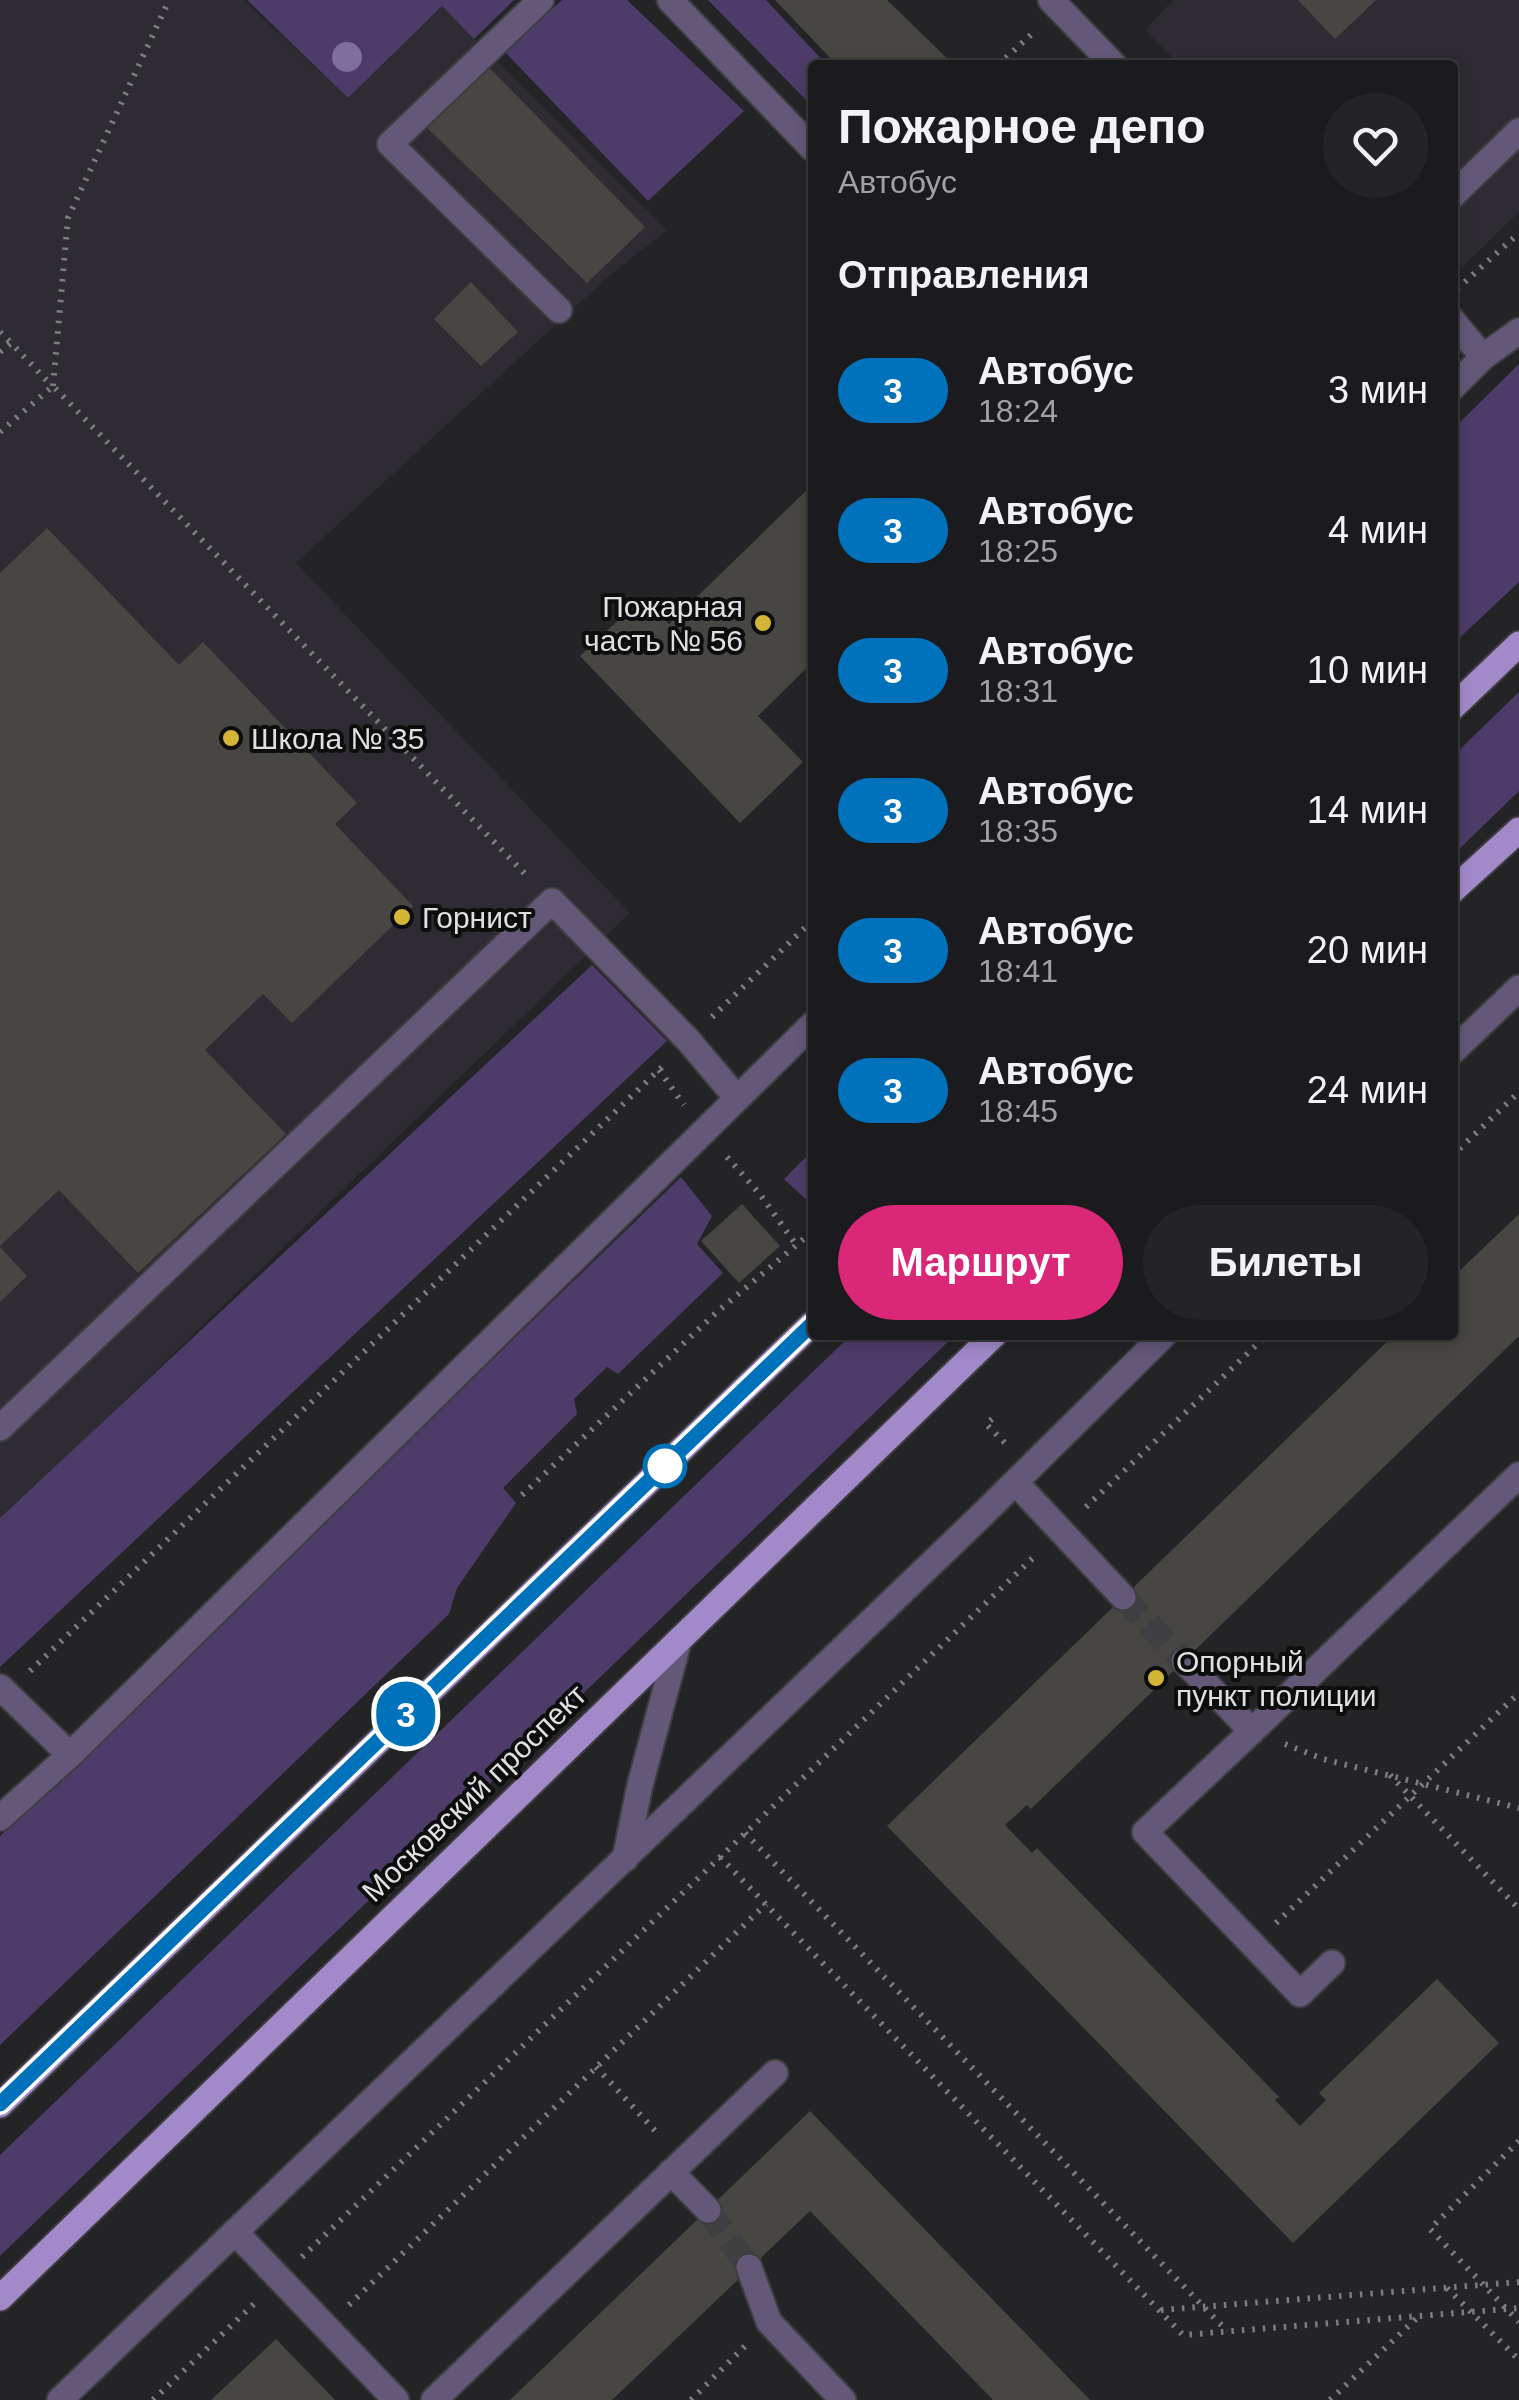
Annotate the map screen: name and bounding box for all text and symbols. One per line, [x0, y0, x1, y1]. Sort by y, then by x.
button: heart [1323, 93, 1428, 198]
text: Пожарное депо [838, 100, 1206, 153]
text: Автобус [838, 164, 957, 200]
text: Отправления [838, 254, 1090, 296]
text: Автобус [978, 350, 1134, 392]
text: 3 мин [1328, 369, 1428, 411]
text: 3 [883, 371, 903, 410]
text: 18:24 [978, 393, 1058, 429]
text: Автобус [978, 490, 1134, 532]
text: 4 мин [1328, 509, 1428, 551]
text: 3 [883, 511, 903, 550]
text: 18:25 [978, 533, 1058, 569]
place label: Пожарная часть № 56 [584, 590, 743, 657]
marker: Пожарная часть № 56 [752, 612, 774, 634]
text: Автобус [978, 630, 1134, 672]
text: 10 мин [1307, 649, 1428, 691]
text: 3 [883, 651, 903, 690]
text: 18:31 [978, 673, 1058, 709]
place label: Школа № 35 [251, 722, 424, 755]
marker: Школа № 35 [220, 727, 242, 749]
text: Автобус [978, 770, 1134, 812]
text: 14 мин [1307, 789, 1428, 831]
text: 3 [883, 791, 903, 830]
text: 18:35 [978, 813, 1058, 849]
place label: Горнист [422, 901, 532, 934]
marker: Горнист [391, 906, 413, 928]
text: Автобус [978, 910, 1134, 952]
text: 20 мин [1307, 929, 1428, 971]
text: 3 [883, 931, 903, 970]
text: 18:41 [978, 953, 1058, 989]
text: Автобус [978, 1050, 1134, 1092]
text: 24 мин [1307, 1069, 1428, 1111]
text: 3 [883, 1071, 903, 1110]
text: 18:45 [978, 1093, 1058, 1129]
button: Маршрут [838, 1205, 1123, 1320]
button: Билеты [1143, 1205, 1428, 1320]
unlabelled marker [644, 1445, 686, 1487]
place label: Опорный пункт полиции [1176, 1645, 1377, 1712]
marker: Опорный пункт полиции [1145, 1667, 1167, 1689]
street label: Московский проспект [356, 1678, 593, 1908]
line badge: 3 [374, 1682, 438, 1746]
text: 3 [396, 1695, 416, 1734]

